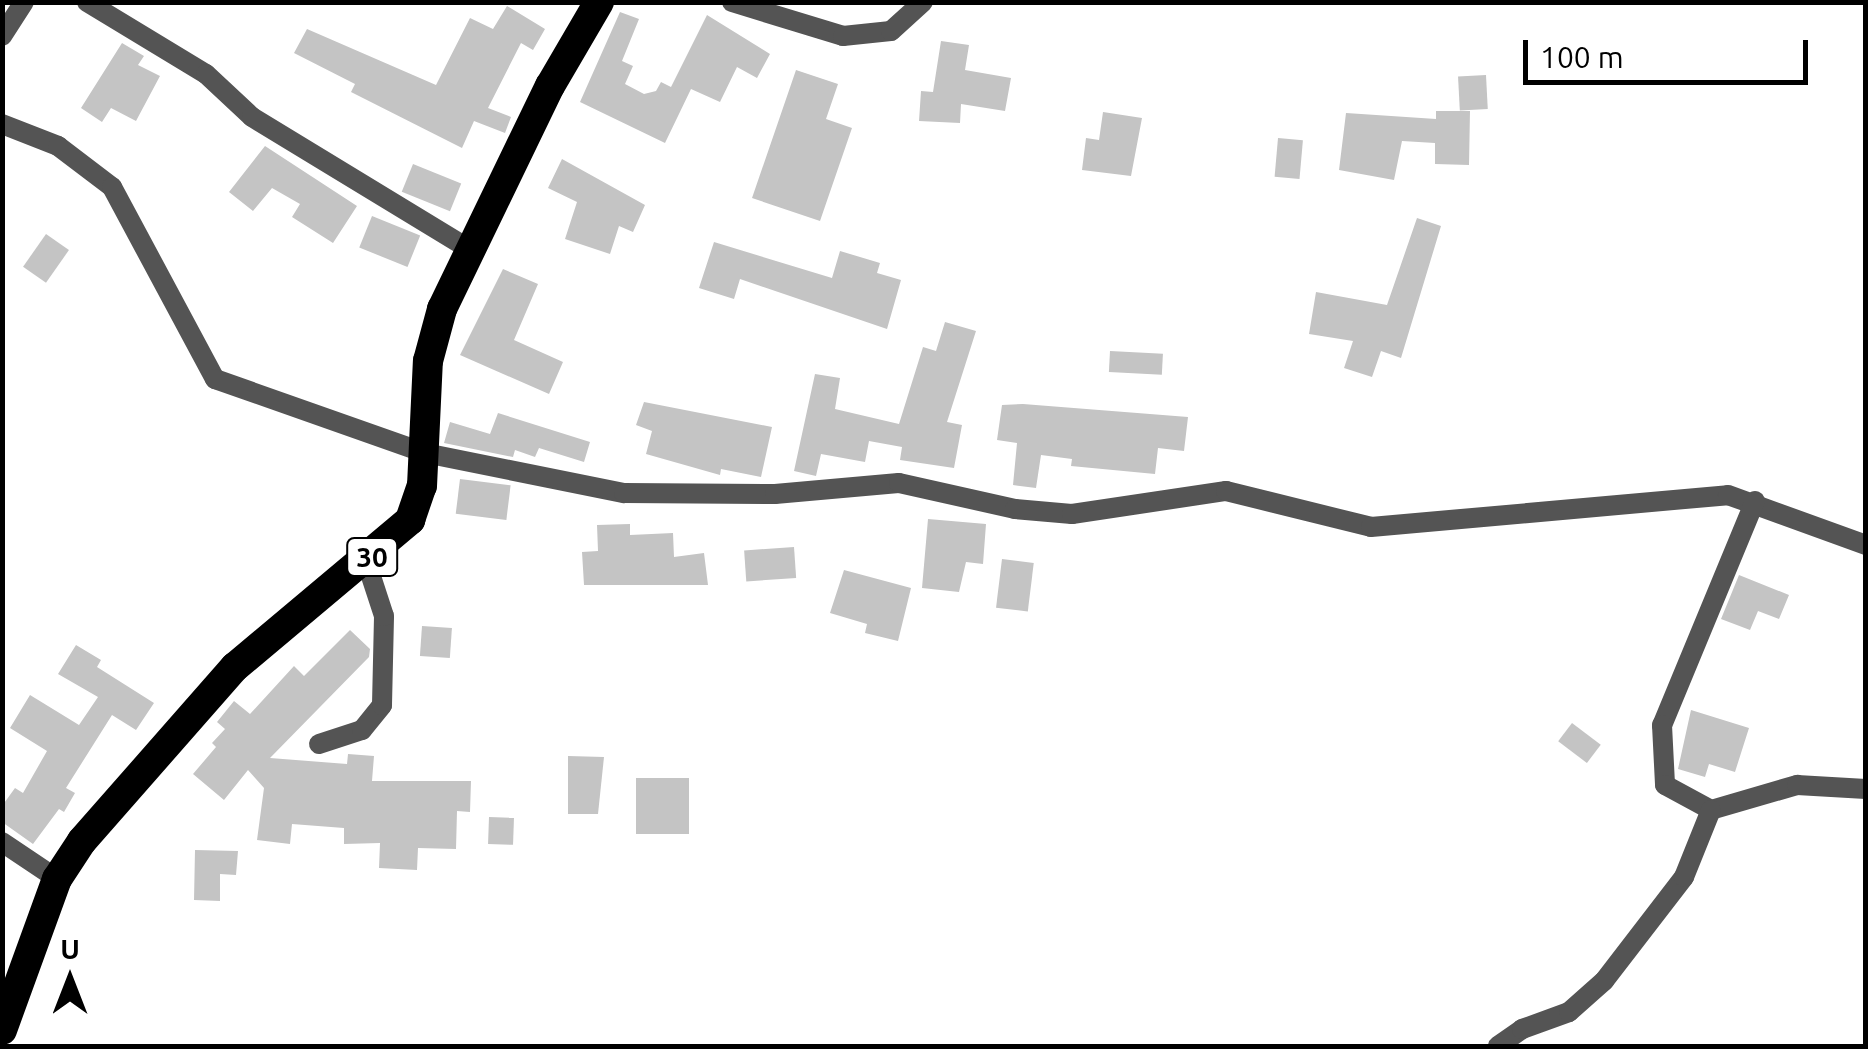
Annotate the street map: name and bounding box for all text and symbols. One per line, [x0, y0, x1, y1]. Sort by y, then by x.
scale bar [1528, 20, 1813, 82]
text: 100 m [1540, 40, 1624, 74]
road number: 30 [344, 534, 400, 580]
north arrow [20, 929, 120, 1029]
text: U [60, 933, 80, 964]

